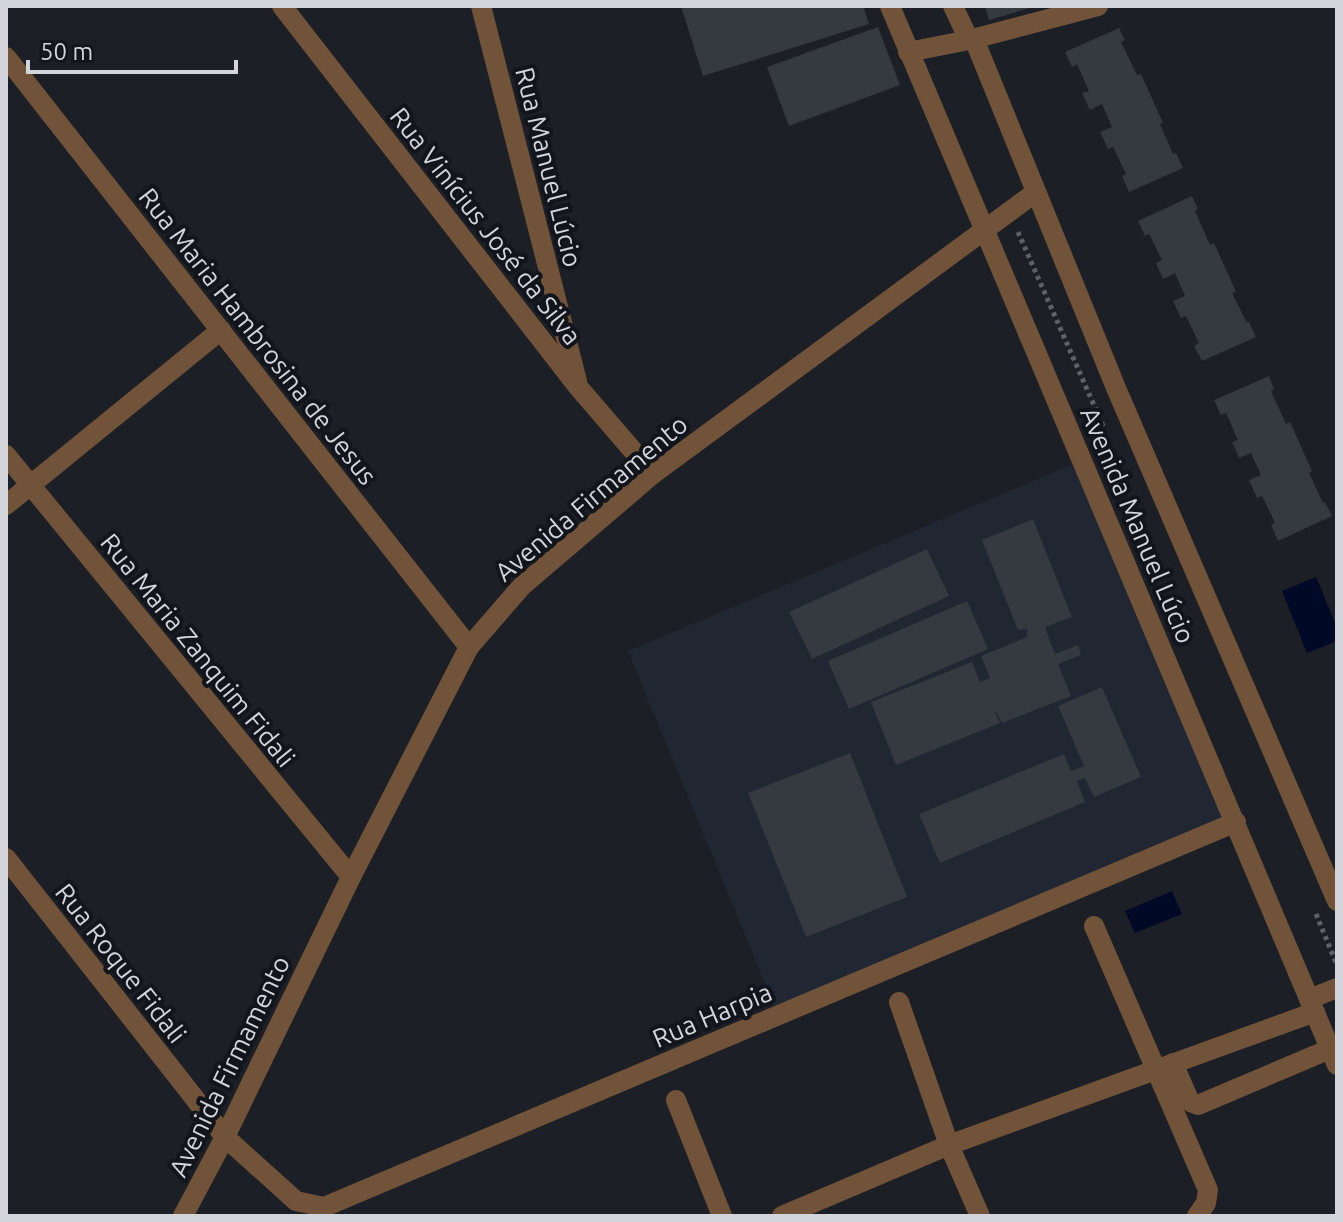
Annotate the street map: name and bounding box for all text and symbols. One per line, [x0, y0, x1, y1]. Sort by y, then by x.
scale bar [28, 24, 236, 74]
text: 50 m [40, 38, 93, 65]
street label: Rua Manuel Lúcio [510, 64, 588, 270]
street label: Rua Vinícius José da Silva [385, 102, 587, 350]
street label: Rua Maria Hambrosina de Jesus [133, 182, 383, 490]
street label: Avenida Manuel Lúcio [1075, 403, 1201, 647]
street label: Avenida Firmamento [489, 409, 693, 587]
street label: Rua Maria Zanquim Fidali [95, 528, 301, 772]
street label: Rua Roque Fidali [50, 878, 192, 1048]
street label: Avenida Firmamento [163, 951, 295, 1181]
street label: Rua Harpia [648, 977, 776, 1053]

